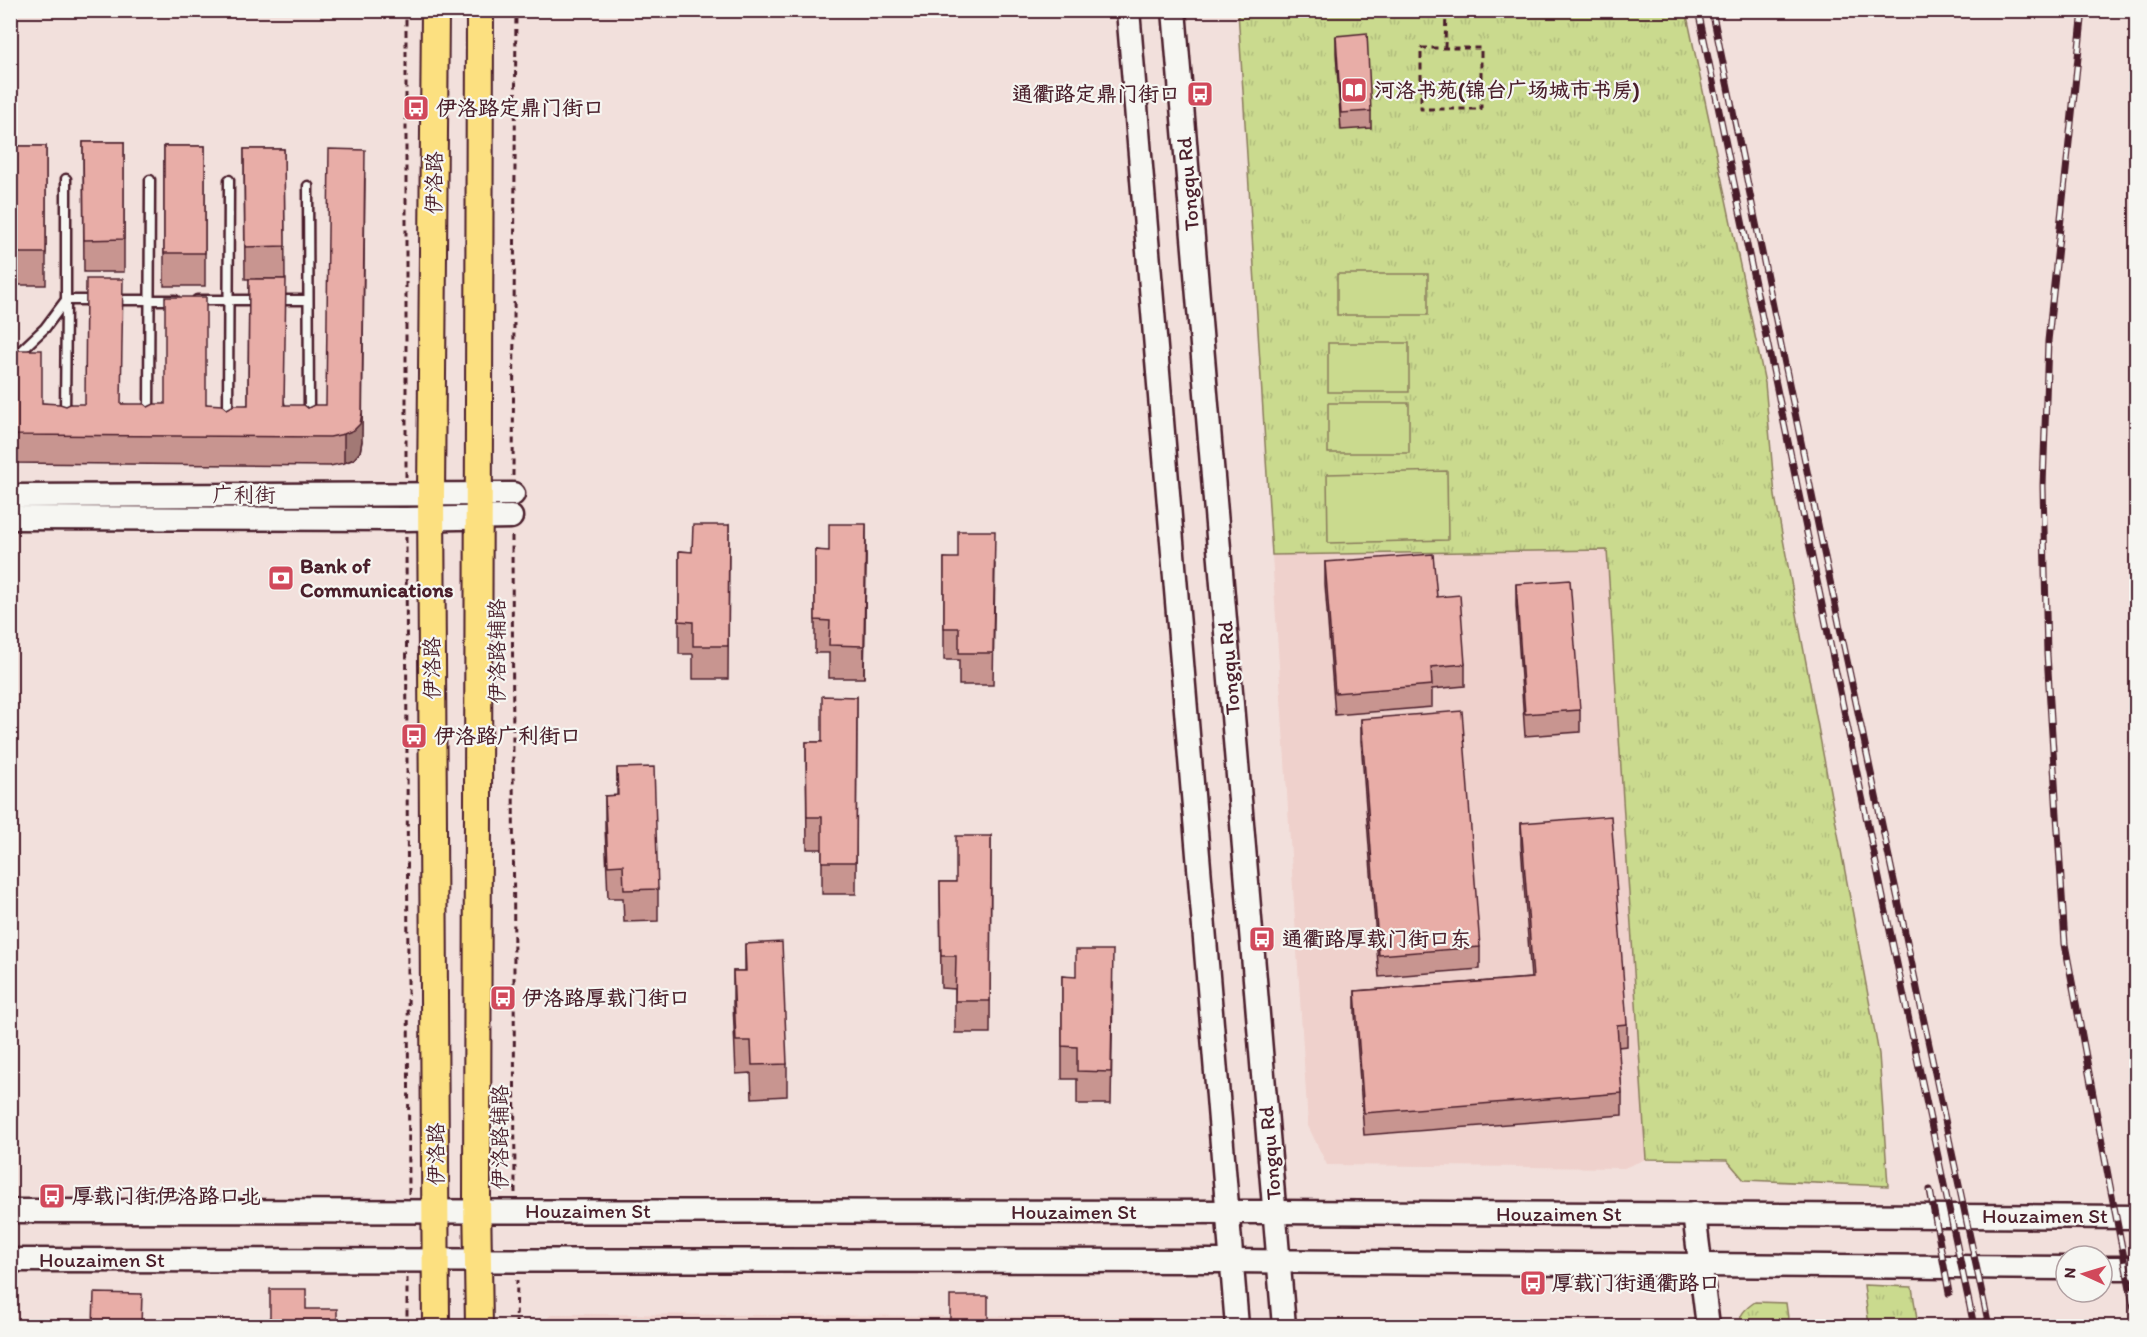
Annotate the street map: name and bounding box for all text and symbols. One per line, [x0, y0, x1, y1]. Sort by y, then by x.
library icon: 河洛书苑(锦台广场城市书房) [1339, 75, 1369, 105]
place label: 河洛书苑(锦台广场城市书房) [1374, 77, 1640, 103]
bus stop icon: 通衢路定鼎门街口 [1185, 79, 1215, 109]
place label: 通衢路定鼎门街口 [1012, 81, 1180, 106]
bus stop icon: 伊洛路定鼎门街口 [401, 93, 431, 123]
place label: 伊洛路定鼎门街口 [436, 95, 604, 120]
street label: Tongqu Rd [1171, 136, 1204, 232]
street label: 伊洛路 [420, 151, 447, 215]
street label: 广利街 [213, 482, 276, 507]
place label: Bank of Communications [300, 553, 453, 602]
bank icon: Bank of Communications [266, 563, 296, 593]
street label: 伊洛路辅路 [484, 599, 509, 704]
street label: Tongqu Rd [1212, 620, 1245, 716]
street label: 伊洛路 [419, 637, 444, 700]
bus stop icon: 伊洛路广利街口 [399, 721, 429, 751]
place label: 伊洛路广利街口 [434, 723, 581, 748]
bus stop icon: 通衢路厚载门街口东 [1247, 924, 1277, 954]
place label: 通衢路厚载门街口东 [1282, 926, 1471, 951]
bus stop icon: 伊洛路厚载门街口 [488, 983, 518, 1013]
place label: 伊洛路厚载门街口 [522, 985, 690, 1010]
street label: 伊洛路辅路 [487, 1085, 512, 1190]
street label: Tongqu Rd [1253, 1105, 1286, 1201]
street label: 伊洛路 [423, 1123, 448, 1186]
bus stop icon: 厚载门街伊洛路口北 [37, 1181, 67, 1211]
place label: 厚载门街伊洛路口北 [72, 1183, 261, 1208]
street label: Houzaimen St [525, 1198, 651, 1223]
street label: Houzaimen St [1011, 1199, 1137, 1224]
street label: Houzaimen St [1496, 1201, 1622, 1226]
street label: Houzaimen St [1982, 1203, 2108, 1228]
north arrow [2054, 1244, 2114, 1304]
street label: Houzaimen St [39, 1247, 165, 1272]
text: N [2060, 1267, 2079, 1279]
bus stop icon: 厚载门街通衢路口 [1518, 1268, 1548, 1298]
place label: 厚载门街通衢路口 [1552, 1270, 1720, 1295]

